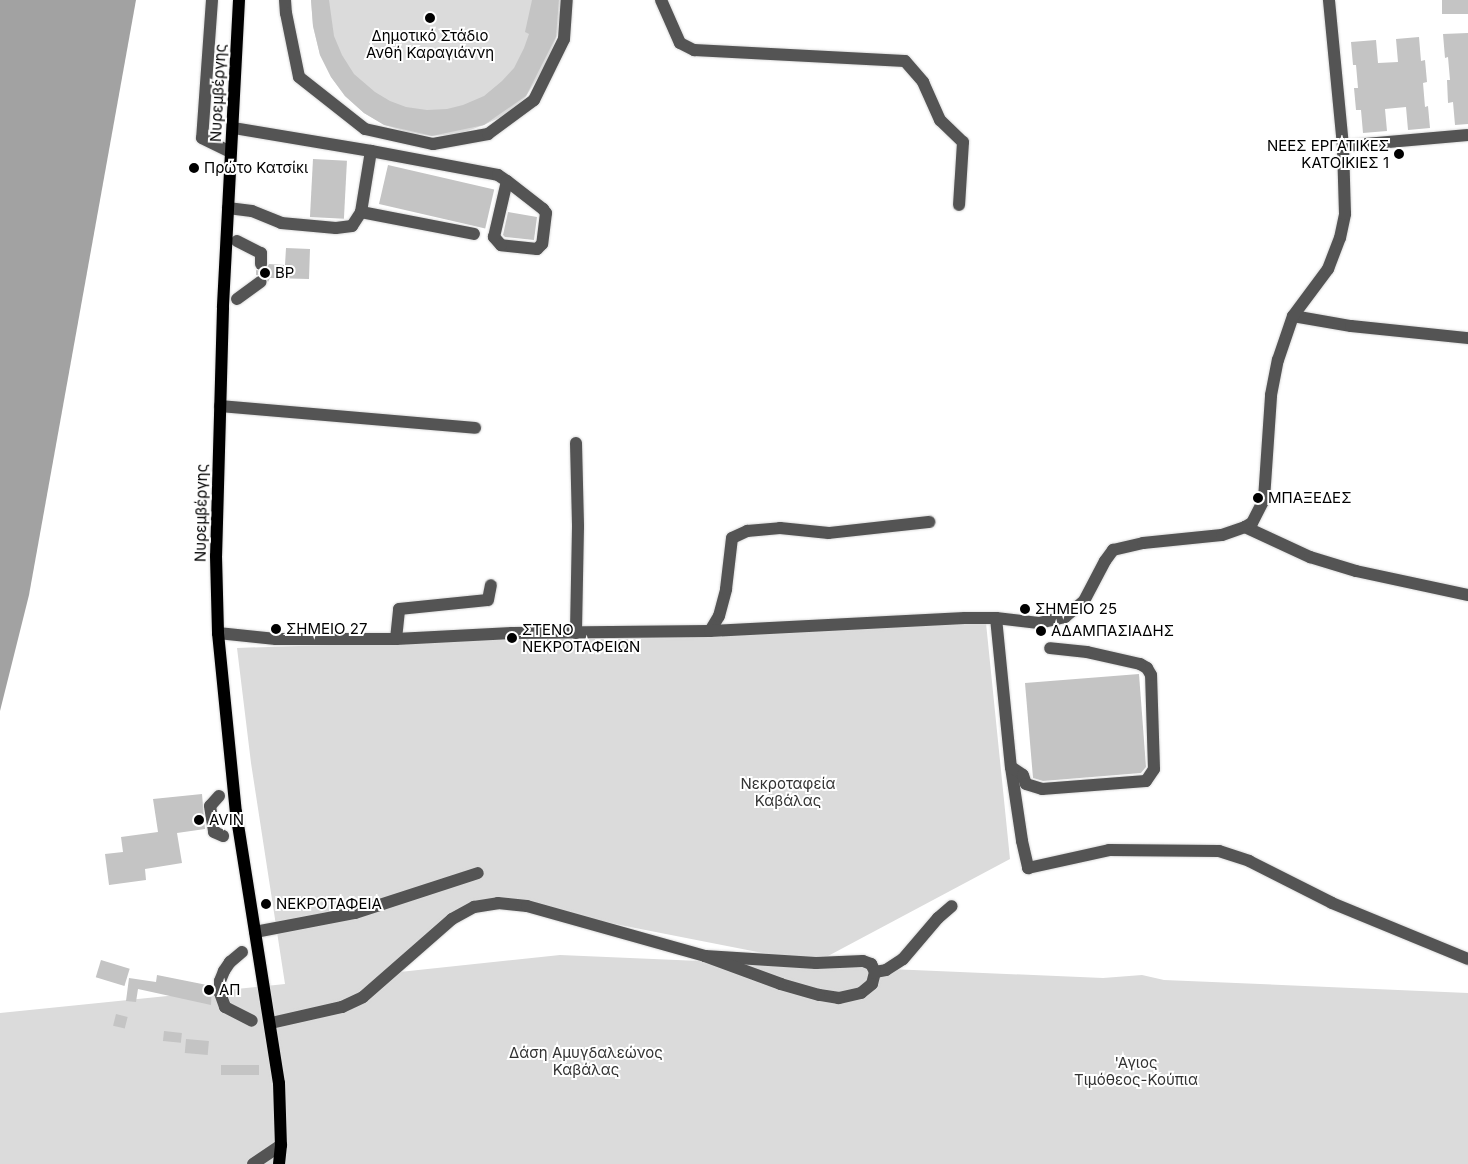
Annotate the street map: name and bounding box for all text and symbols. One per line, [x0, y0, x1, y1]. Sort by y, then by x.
marker: Δημοτικό Στάδιο Ανθή Καραγιάννη [424, 12, 436, 24]
place label: Δημοτικό Στάδιο Ανθή Καραγιάννη [366, 26, 494, 61]
street label: Νυρεμβέργης [206, 43, 230, 143]
place label: ΝΕΕΣ ΕΡΓΑΤΙΚΕΣ ΚΑΤΟΙΚΙΕΣ 1 [1267, 136, 1389, 171]
marker: ΝΕΕΣ ΕΡΓΑΤΙΚΕΣ ΚΑΤΟΙΚΙΕΣ 1 [1393, 148, 1405, 160]
place label: Πρώτο Κατσίκι [204, 159, 308, 177]
marker: Πρώτο Κατσίκι [188, 162, 200, 174]
place label: BP [275, 264, 294, 282]
marker: BP [259, 267, 271, 279]
street label: Νυρεμβέργης [191, 464, 211, 562]
place label: ΜΠΑΞΕΔΕΣ [1268, 489, 1351, 507]
marker: ΜΠΑΞΕΔΕΣ [1252, 492, 1264, 504]
place label: ΣΗΜΕΙΟ 25 [1035, 600, 1117, 618]
marker: ΣΗΜΕΙΟ 25 [1019, 603, 1031, 615]
place label: ΣΗΜΕΙΟ 27 [286, 620, 367, 638]
place label: ΣΤΕΝΟ ΝΕΚΡΟΤΑΦΕΙΩΝ [522, 620, 640, 655]
place label: ΑΔΑΜΠΑΣΙΑΔΗΣ [1051, 622, 1174, 640]
marker: ΣΗΜΕΙΟ 27 [270, 623, 282, 635]
marker: ΑΔΑΜΠΑΣΙΑΔΗΣ [1035, 625, 1047, 637]
marker: ΣΤΕΝΟ ΝΕΚΡΟΤΑΦΕΙΩΝ [506, 632, 518, 644]
park label: Νεκροταφεία Καβάλας [740, 774, 836, 809]
place label: AVIN [209, 811, 244, 829]
marker: AVIN [193, 814, 205, 826]
place label: ΝΕΚΡΟΤΑΦΕΙΑ [276, 895, 382, 913]
marker: ΝΕΚΡΟΤΑΦΕΙΑ [260, 898, 272, 910]
place label: ΑΠ [219, 981, 240, 999]
marker: ΑΠ [203, 984, 215, 996]
park label: Δάση Αμυγδαλεώνος Καβάλας [509, 1043, 663, 1078]
park label: 'Αγιος Τιμόθεος-Κούπια [1074, 1053, 1198, 1088]

